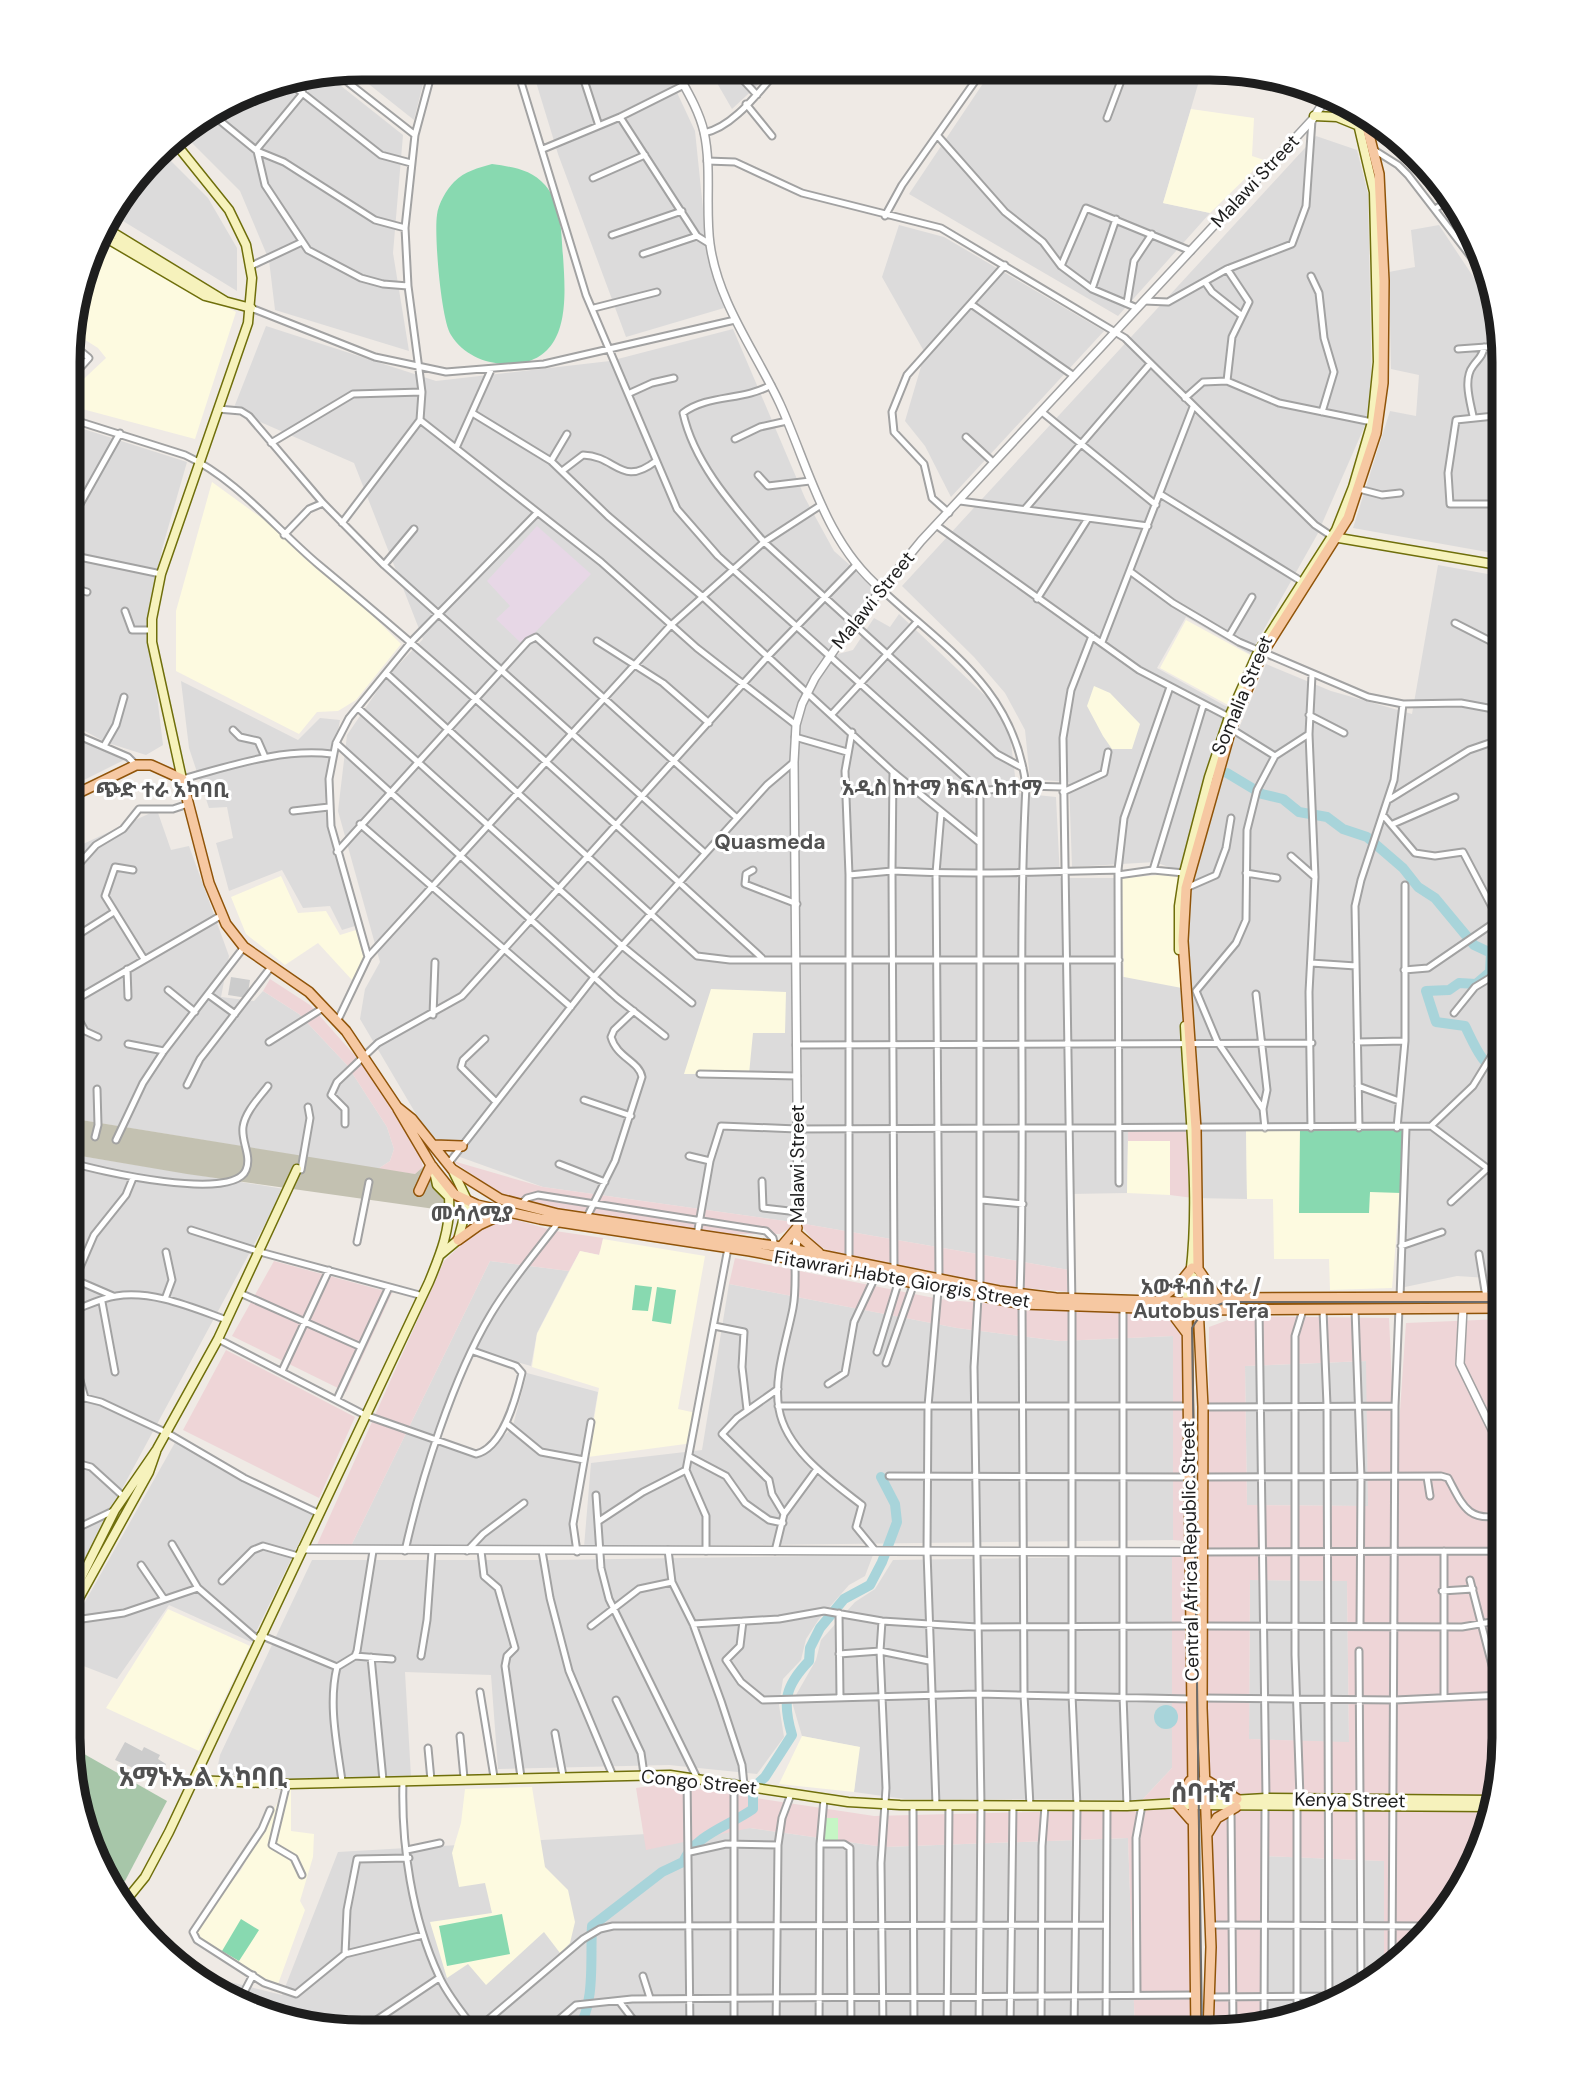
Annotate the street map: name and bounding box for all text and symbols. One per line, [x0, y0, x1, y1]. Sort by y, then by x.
street label: Malawi Street [1205, 129, 1305, 233]
street label: Malawi Street [826, 546, 920, 654]
street label: Somalia Street [1206, 631, 1278, 759]
district label: አዲስ ከተማ ክፍለ ከተማ [842, 774, 1042, 802]
district label: ጭድ ተራ አካባቢ [95, 776, 229, 804]
district label: Quasmeda [714, 828, 826, 856]
street label: Malawi Street [785, 1105, 810, 1223]
district label: መሳለሚያ [431, 1200, 513, 1228]
street label: Fitawrari Habte Giorgis Street [772, 1244, 1032, 1314]
district label: አውቶብስ ተራ / Autobus Tera [1133, 1273, 1269, 1325]
street label: Central Africa Republic Street [1175, 1420, 1205, 1682]
district label: አማኑኤል አካባቢ [119, 1760, 288, 1794]
street label: Congo Street [640, 1763, 758, 1801]
district label: ሰባተኛ [1171, 1776, 1235, 1810]
street label: Kenya Street [1294, 1787, 1406, 1813]

